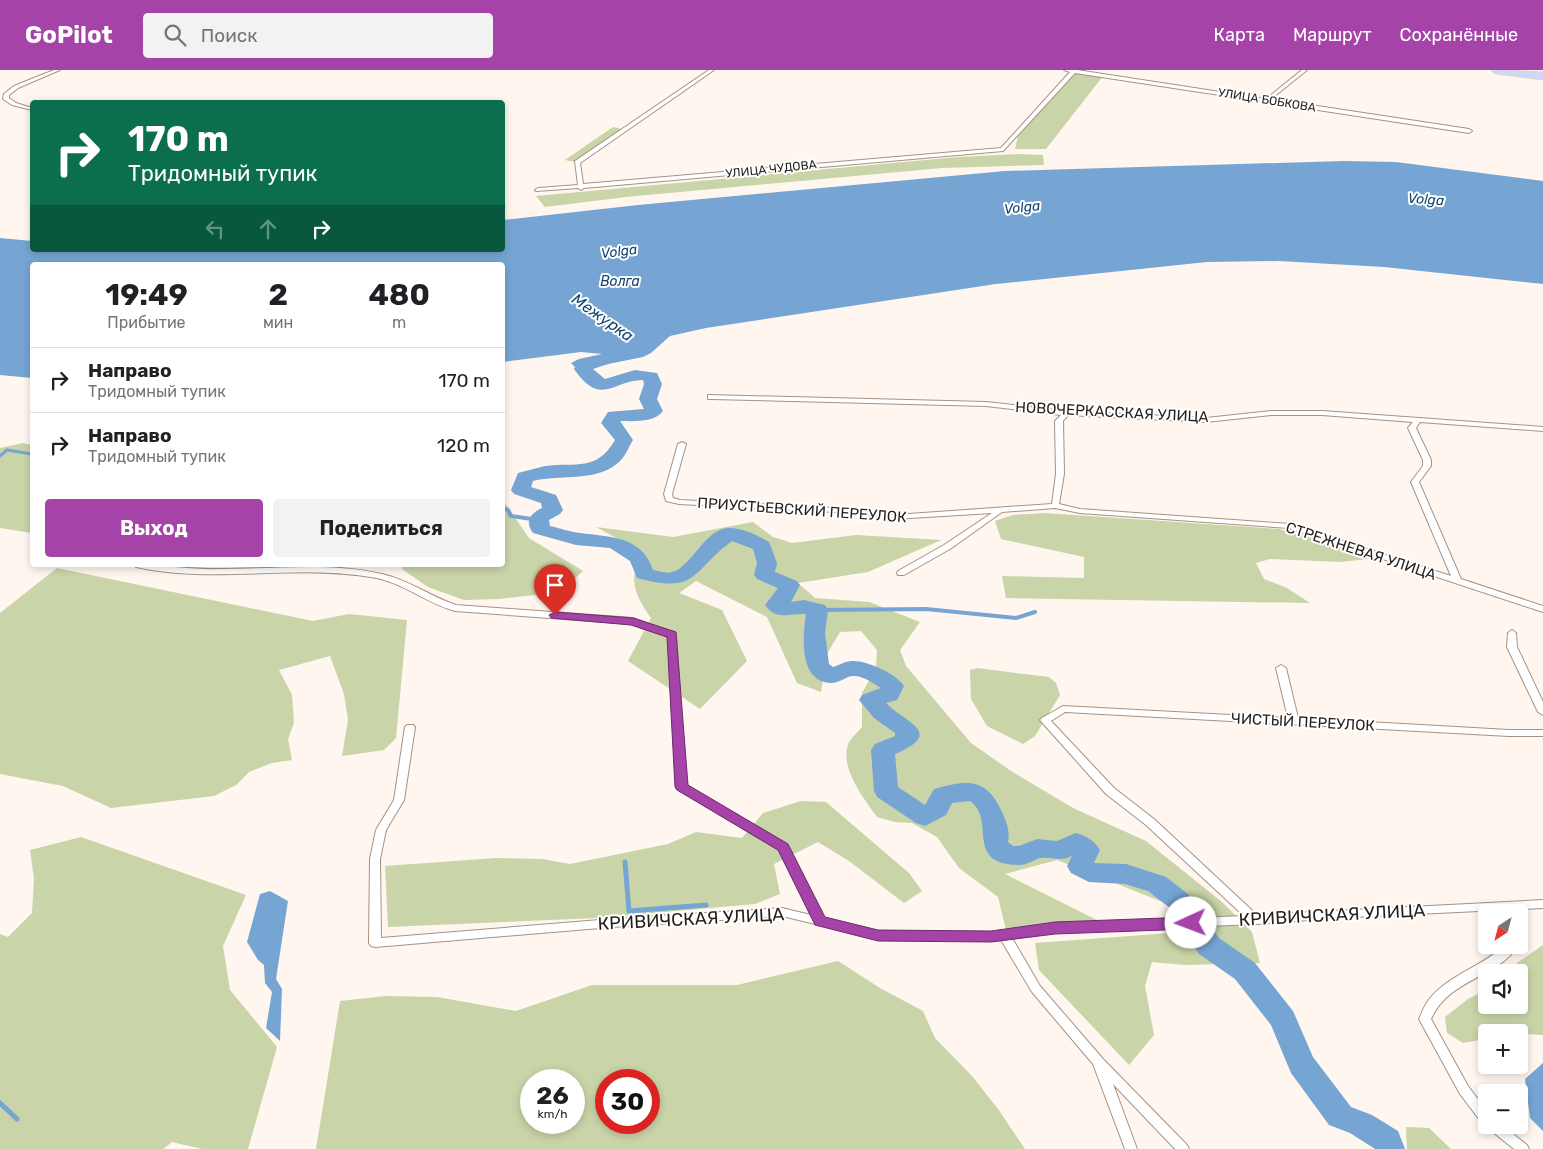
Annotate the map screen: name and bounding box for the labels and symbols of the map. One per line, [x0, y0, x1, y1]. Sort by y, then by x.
street label: УЛИЦА БОБКОВА [1217, 85, 1317, 115]
street label: УЛИЦА ЧУДОВА [725, 157, 817, 181]
water label: Volga [1407, 190, 1445, 209]
water label: Volga [1003, 197, 1041, 218]
water label: Volga [600, 241, 638, 262]
water label: Волга [600, 273, 640, 290]
water label: Межурка [568, 289, 637, 345]
street label: НОВОЧЕРКАССКАЯ УЛИЦА [1015, 398, 1209, 426]
street label: ПРИУСТЬЕВСКИЙ ПЕРЕУЛОК [697, 494, 908, 526]
street label: СТРЕЖНЕВАЯ УЛИЦА [1284, 518, 1438, 584]
pin [534, 564, 576, 615]
street label: ЧИСТЫЙ ПЕРЕУЛОК [1231, 709, 1376, 735]
position arrow [1164, 896, 1216, 948]
street label: КРИВИЧСКАЯ УЛИЦА [1238, 899, 1426, 931]
street label: КРИВИЧСКАЯ УЛИЦА [597, 903, 785, 935]
north arrow [1478, 904, 1528, 954]
speed limit sign: 30 [595, 1069, 660, 1134]

